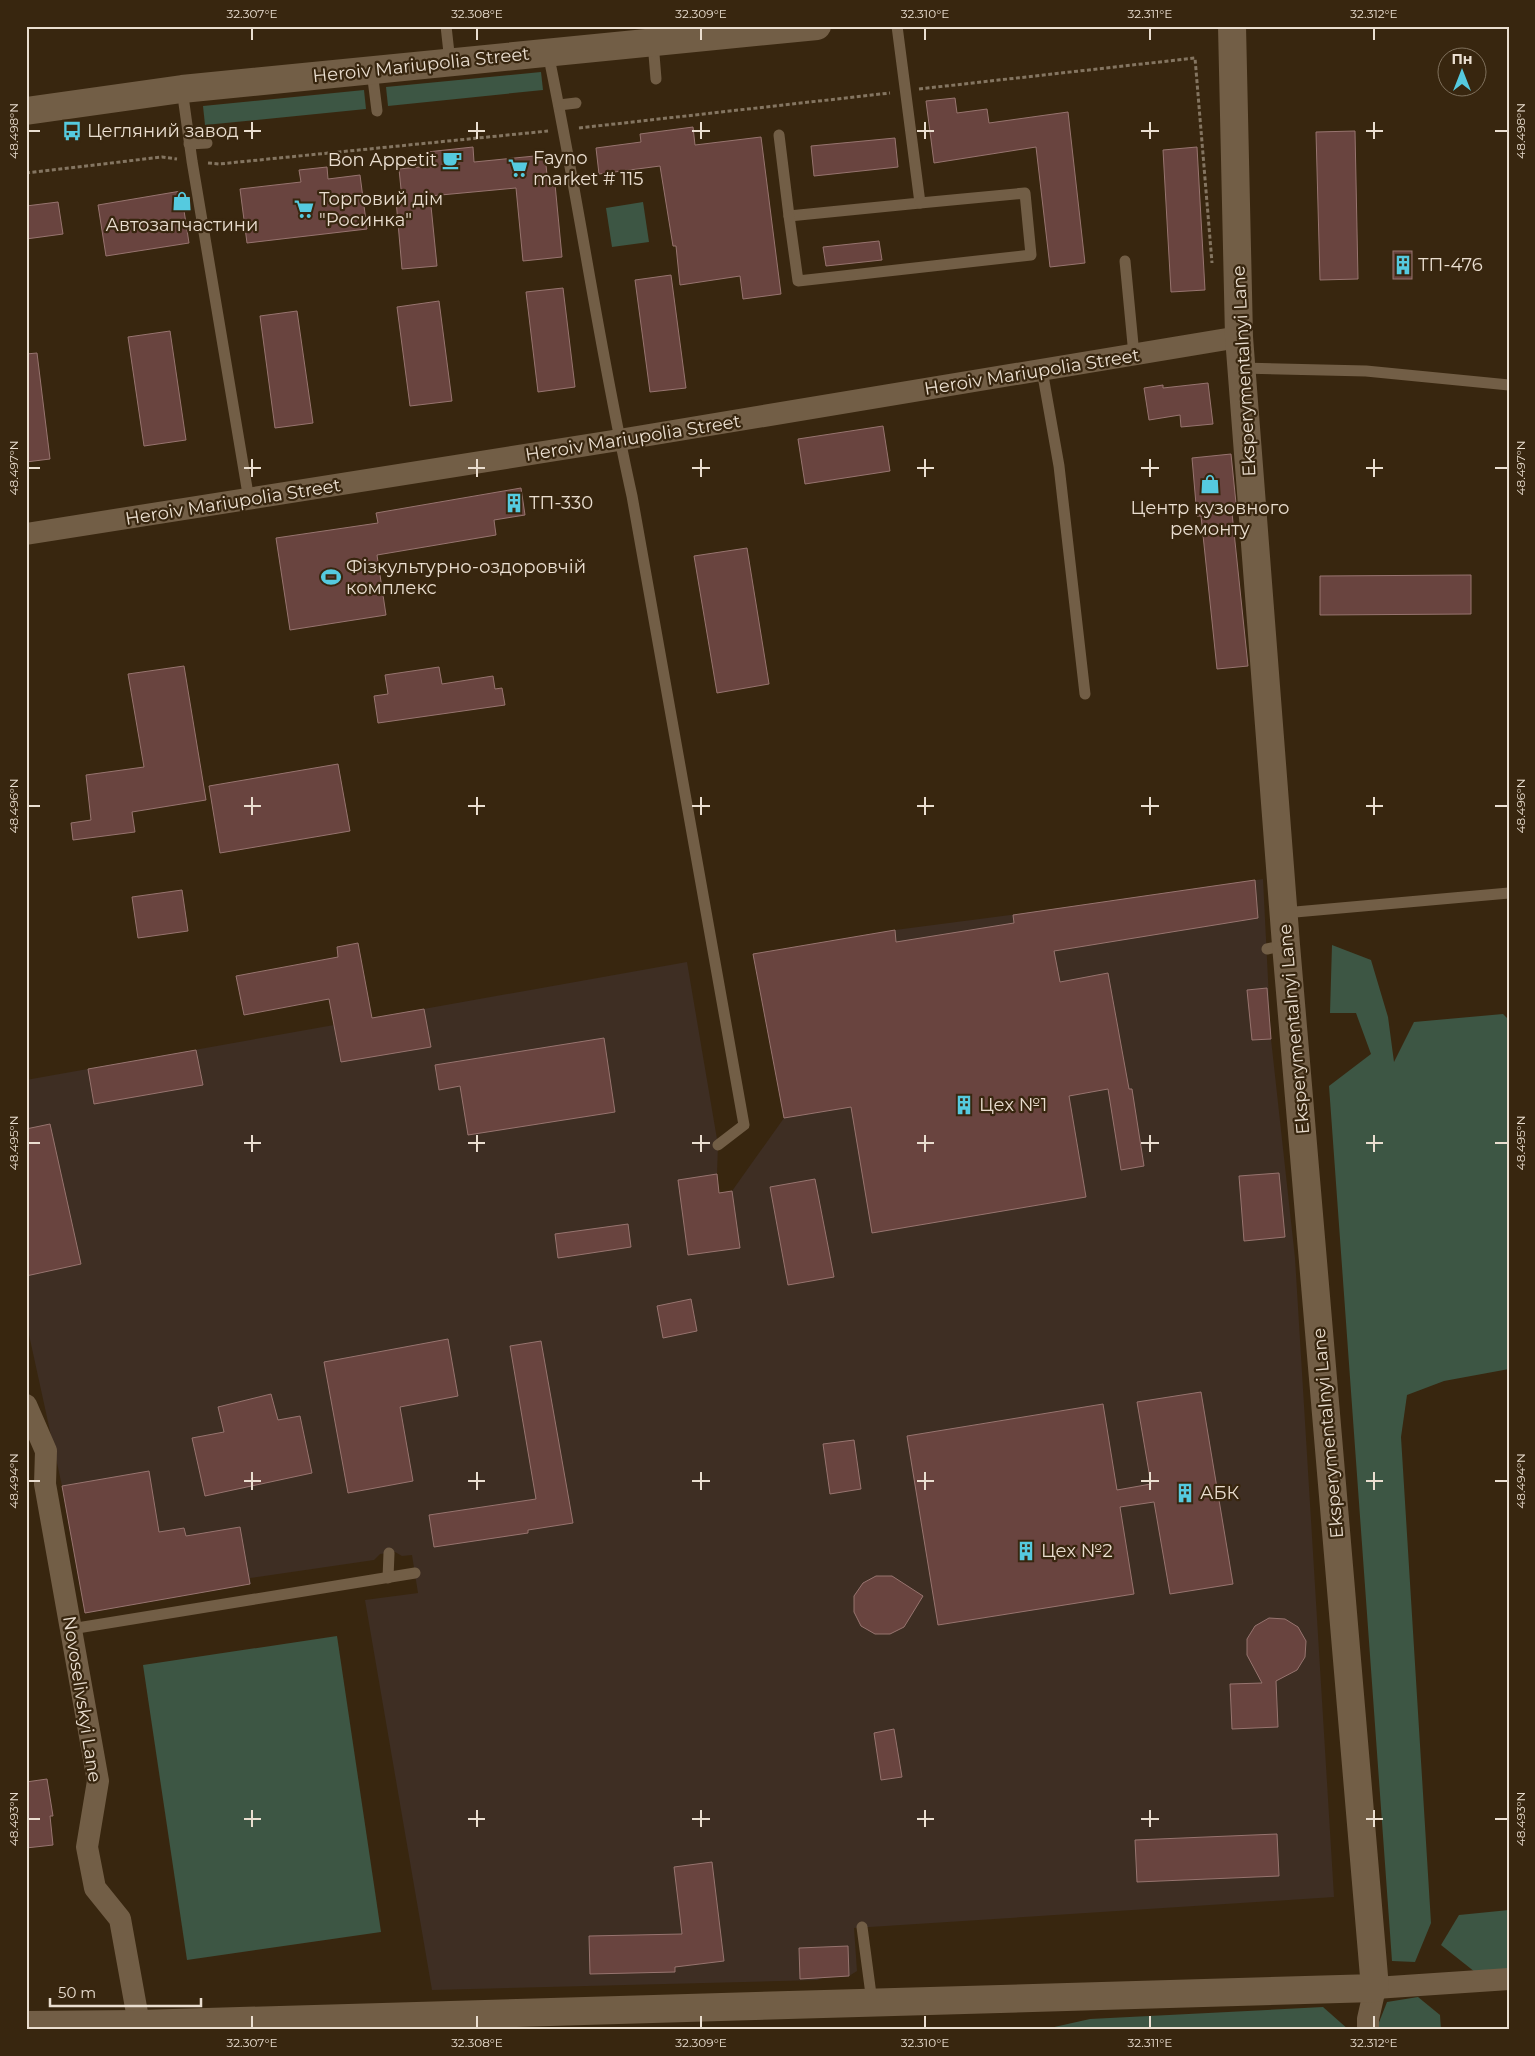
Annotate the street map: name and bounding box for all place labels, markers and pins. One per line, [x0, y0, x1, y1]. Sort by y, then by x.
bus stop icon: Цегляний завод [61, 120, 83, 142]
place label: Цегляний завод [87, 120, 239, 142]
place label: Fayno market # 115 [533, 147, 644, 190]
place label: Bon Appetit [328, 149, 437, 171]
cafe icon: Bon Appetit [441, 149, 463, 171]
supermarket icon: Fayno market # 115 [507, 157, 529, 179]
place label: Торговий дім "Росинка" [319, 188, 443, 231]
shop icon: Автозапчастини [171, 190, 193, 212]
supermarket icon: Торговий дім "Росинка" [293, 198, 315, 220]
place label: Автозапчастини [106, 214, 258, 236]
building icon: ТП-476 [1392, 254, 1414, 276]
place label: ТП-476 [1418, 254, 1483, 276]
shop icon: Центр кузовного ремонту [1199, 473, 1221, 495]
building icon: ТП-330 [503, 492, 525, 514]
place label: ТП-330 [529, 492, 593, 514]
place label: Центр кузовного ремонту [1131, 497, 1289, 540]
place label: Фізкультурно-оздоровчій комплекс [346, 556, 586, 599]
sports icon: Фізкультурно-оздоровчій комплекс [320, 566, 342, 588]
building icon: Цех №1 [953, 1094, 975, 1116]
place label: Цех №1 [979, 1094, 1047, 1116]
building icon: АБК [1174, 1482, 1196, 1504]
place label: АБК [1200, 1482, 1239, 1504]
building icon: Цех №2 [1015, 1540, 1037, 1562]
place label: Цех №2 [1041, 1540, 1113, 1562]

